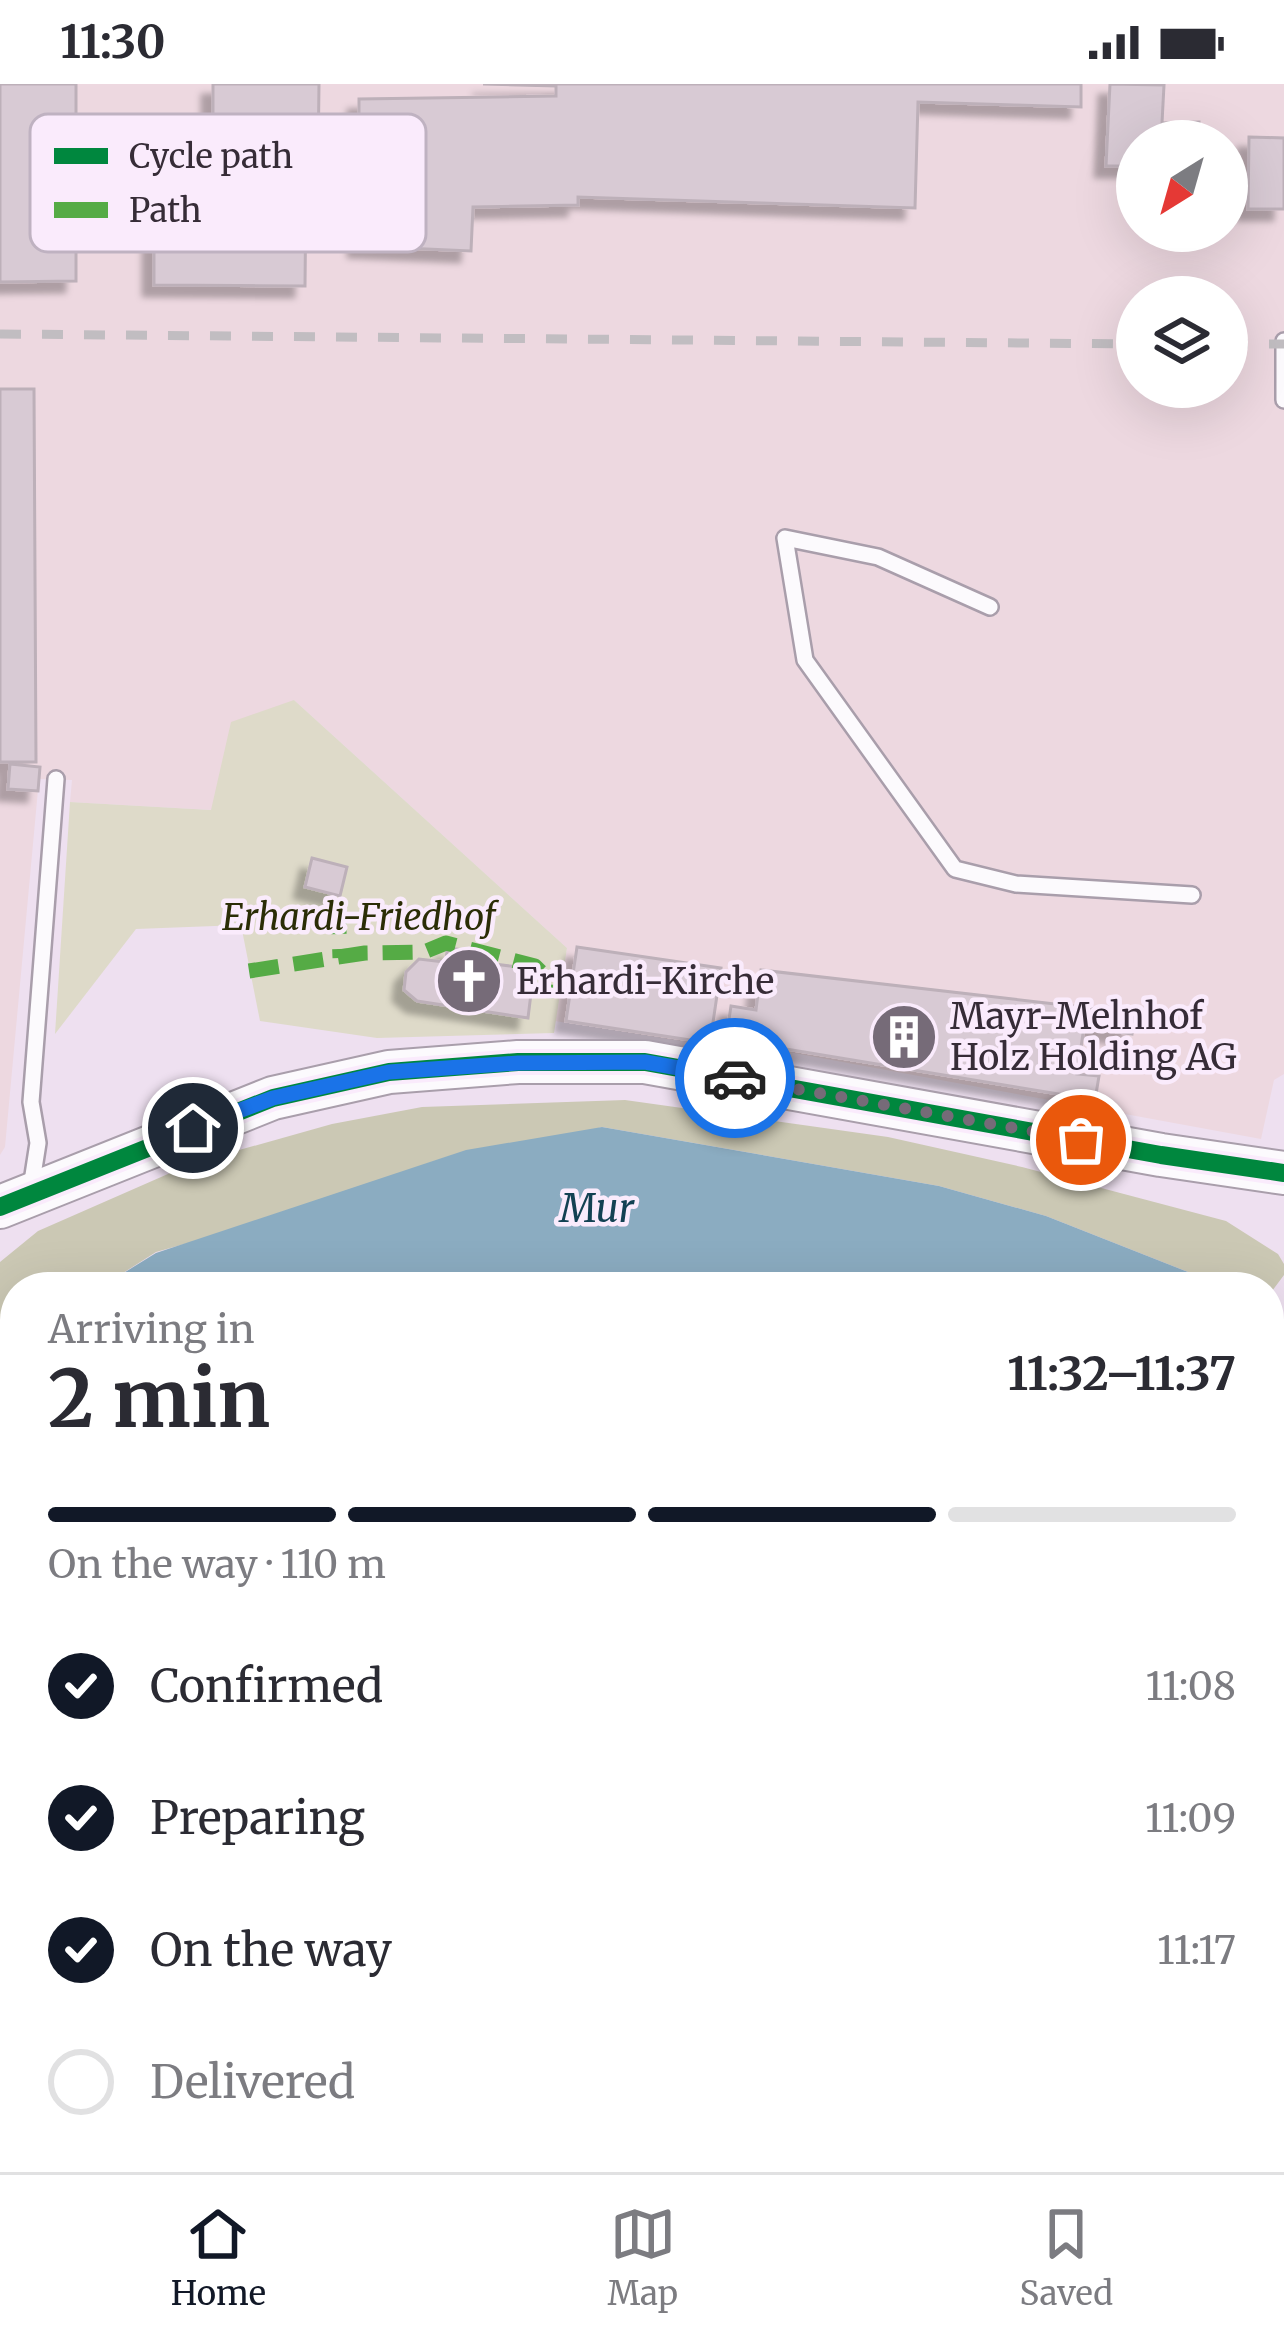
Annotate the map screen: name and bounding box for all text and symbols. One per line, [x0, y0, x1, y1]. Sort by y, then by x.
text: 11:30 [60, 14, 166, 70]
legend [30, 114, 426, 252]
north arrow [1116, 120, 1248, 252]
map controls [1116, 120, 1248, 408]
text: Cycle path [129, 136, 293, 177]
text: Path [129, 190, 202, 231]
button: layers [1116, 276, 1248, 408]
park label: Erhardi-Friedhof [222, 895, 500, 940]
church icon: Erhardi-Kirche [434, 946, 504, 1016]
place label: Erhardi-Kirche [516, 959, 774, 1004]
place label: Mayr-Melnhof Holz Holding AG [950, 994, 1237, 1080]
building icon: Mayr-Melnhof Holz Holding AG [869, 1002, 939, 1072]
courier [675, 1018, 795, 1138]
icon: car [702, 1045, 768, 1111]
pin [142, 1077, 244, 1179]
pin [1030, 1089, 1132, 1191]
icon: home [160, 1095, 226, 1161]
icon: bag [1048, 1107, 1114, 1173]
water label: Mur [558, 1184, 636, 1233]
text: Arriving in [48, 1305, 255, 1354]
text: 11:32–11:37 [1007, 1346, 1236, 1402]
text: 2 min [48, 1350, 270, 1448]
text: On the way · 110 m [48, 1540, 386, 1589]
icon: check [48, 1653, 114, 1719]
text: Confirmed [150, 1658, 383, 1714]
text: 11:08 [1145, 1662, 1236, 1711]
icon: check [48, 1785, 114, 1851]
text: Preparing [150, 1790, 365, 1846]
text: 11:09 [1145, 1794, 1236, 1843]
icon: check [48, 1917, 114, 1983]
text: On the way [150, 1922, 392, 1978]
text: 11:17 [1157, 1926, 1236, 1975]
text: Delivered [150, 2054, 355, 2110]
tab: Home [171, 2201, 266, 2314]
tab: Map [608, 2201, 678, 2314]
tab: Saved [1020, 2201, 1113, 2314]

